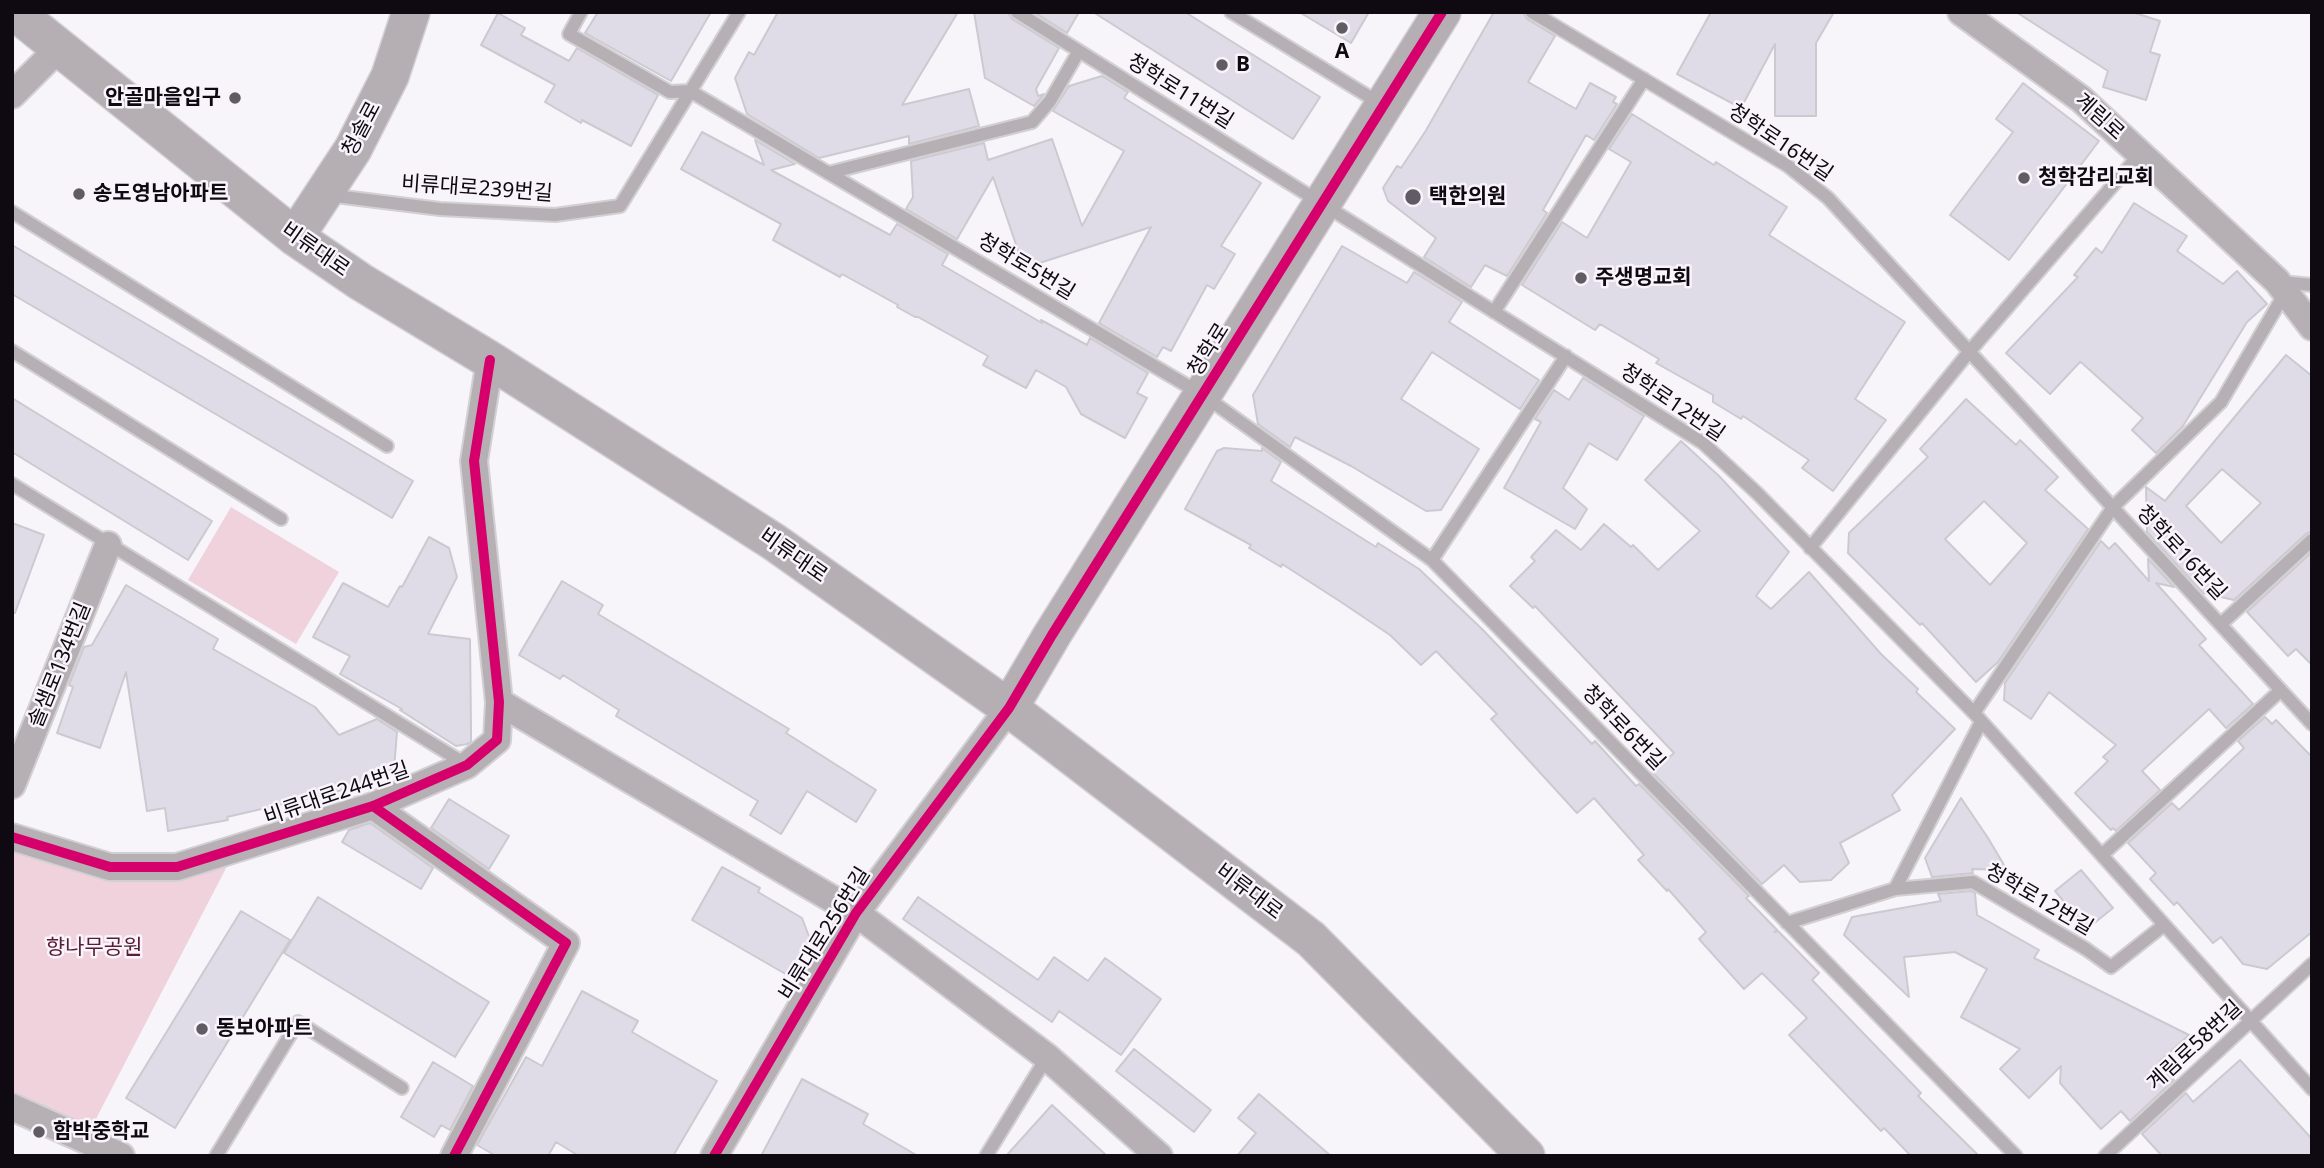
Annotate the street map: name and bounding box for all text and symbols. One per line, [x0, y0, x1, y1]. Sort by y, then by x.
marker: A [1334, 20, 1350, 36]
place label: A [1335, 39, 1349, 65]
street label: 청학로11번길 [1122, 49, 1238, 135]
place label: B [1236, 52, 1250, 78]
marker: B [1214, 57, 1230, 73]
place label: 안골마을입구 [105, 85, 221, 111]
street label: 계림로 [2069, 88, 2129, 146]
marker: 안골마을입구 [227, 90, 243, 106]
street label: 청솔로 [337, 97, 387, 161]
street label: 청학로16번길 [1723, 99, 1837, 187]
place label: 청학감리교회 [2038, 165, 2154, 191]
marker: 청학감리교회 [2016, 170, 2032, 186]
street label: 비류대로239번길 [400, 171, 554, 207]
place label: 송도영남아파트 [93, 181, 228, 207]
place label: 택한의원 [1429, 184, 1506, 210]
marker: 송도영남아파트 [71, 186, 87, 202]
marker: 택한의원 [1403, 187, 1423, 207]
street label: 비류대로 [276, 218, 354, 282]
street label: 청학로5번길 [973, 228, 1079, 306]
place label: 주생명교회 [1595, 265, 1692, 291]
marker: 주생명교회 [1573, 270, 1589, 286]
street label: 청학로 [1183, 319, 1235, 381]
street label: 청학로12번길 [1615, 359, 1729, 447]
street label: 청학로16번길 [2131, 500, 2231, 606]
street label: 비류대로 [754, 524, 832, 588]
street label: 솔샘로134번길 [23, 599, 97, 731]
street label: 청학로6번길 [1576, 680, 1670, 776]
street label: 비류대로244번길 [261, 757, 413, 831]
street label: 비류대로 [1211, 859, 1287, 925]
street label: 청학로12번길 [1980, 859, 2098, 941]
street label: 비류대로256번길 [774, 863, 876, 1005]
park label: 향나무공원 [46, 935, 142, 961]
street label: 계림로58번길 [2142, 996, 2248, 1096]
place label: 동보아파트 [216, 1016, 313, 1042]
marker: 동보아파트 [194, 1021, 210, 1037]
place label: 함박중학교 [53, 1119, 150, 1145]
marker: 함박중학교 [31, 1124, 47, 1140]

